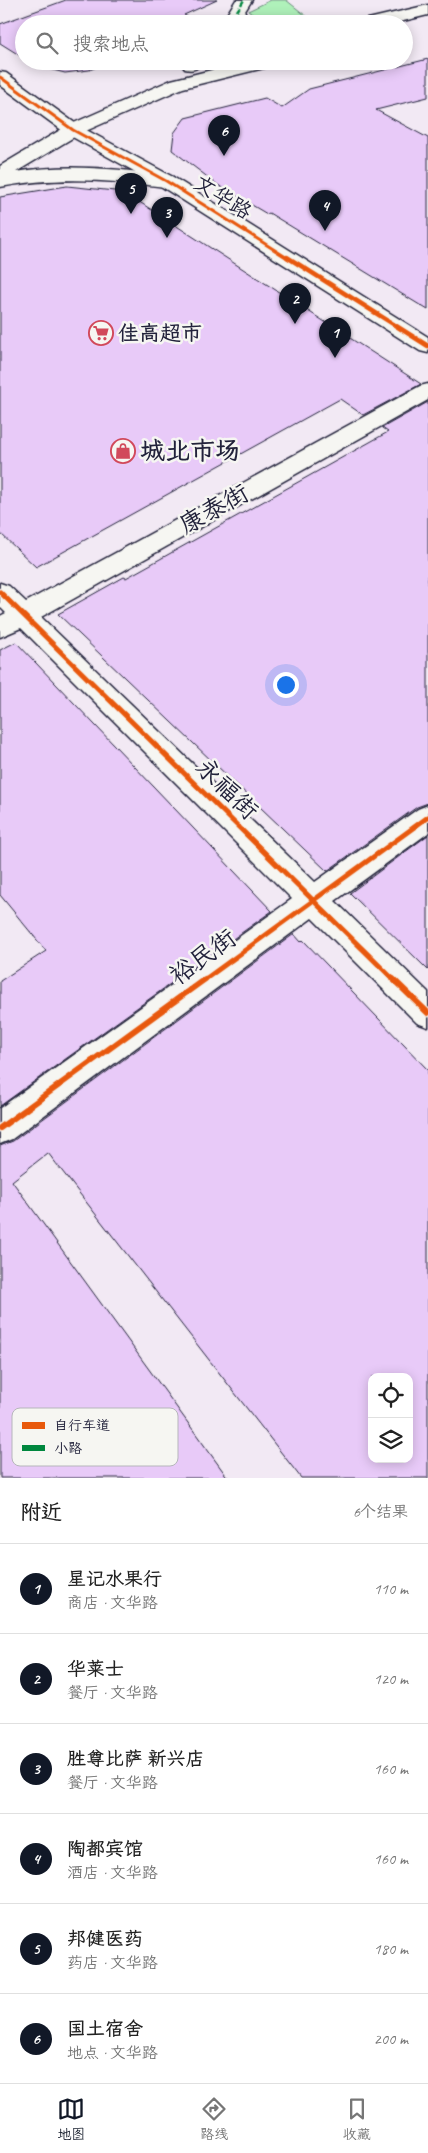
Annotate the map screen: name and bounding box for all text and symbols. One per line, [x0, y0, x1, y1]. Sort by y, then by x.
search box [15, 15, 413, 70]
icon: search [33, 29, 61, 57]
text: 搜索地点 [73, 32, 149, 56]
pin: 6 [208, 115, 240, 156]
street label: 文华路 [189, 169, 257, 225]
pin: 5 [115, 173, 147, 214]
pin: 4 [309, 190, 341, 231]
pin: 3 [151, 197, 183, 238]
pin: 2 [279, 283, 311, 324]
pin: 1 [319, 317, 351, 358]
supermarket icon: 佳高超市 [88, 320, 114, 346]
place label: 佳高超市 [118, 320, 202, 346]
place label: 城北市场 [140, 435, 240, 467]
shop icon: 城北市场 [110, 438, 136, 464]
street label: 康泰街 [173, 477, 255, 541]
your location [273, 672, 299, 698]
street label: 永福街 [189, 751, 265, 827]
street label: 裕民街 [163, 922, 243, 992]
map controls [368, 1373, 413, 1463]
button: locate [368, 1373, 413, 1418]
legend [12, 1408, 178, 1466]
text: 自行车道 [54, 1417, 110, 1434]
button: layers [368, 1418, 413, 1463]
text: 小路 [54, 1440, 82, 1457]
text: 附近 [20, 1499, 62, 1525]
text: 6个结果 [353, 1502, 408, 1522]
text: 星记水果行 [67, 1567, 162, 1591]
text: 1 [32, 1579, 40, 1599]
text: 110 m [374, 1579, 408, 1599]
text: 商店 · 文华路 [67, 1593, 158, 1613]
text: 华莱士 [67, 1657, 124, 1681]
text: 2 [32, 1669, 40, 1689]
text: 120 m [374, 1669, 408, 1689]
text: 餐厅 · 文华路 [67, 1683, 158, 1703]
text: 胜尊比萨 新兴店 [67, 1747, 205, 1771]
text: 3 [32, 1759, 40, 1779]
text: 160 m [374, 1759, 408, 1779]
text: 餐厅 · 文华路 [67, 1773, 158, 1793]
text: 陶都宾馆 [67, 1837, 143, 1861]
text: 4 [32, 1849, 40, 1869]
text: 160 m [374, 1849, 408, 1869]
text: 酒店 · 文华路 [67, 1863, 158, 1883]
text: 邦健医药 [67, 1927, 143, 1951]
text: 5 [33, 1939, 39, 1959]
text: 180 m [374, 1939, 408, 1959]
text: 药店 · 文华路 [67, 1953, 158, 1973]
text: 国土宿舍 [67, 2017, 143, 2041]
text: 6 [32, 2029, 40, 2049]
text: 200 m [374, 2029, 408, 2049]
text: 地点 · 文华路 [67, 2043, 158, 2063]
tab: 地图 [57, 2095, 85, 2143]
tab: 路线 [200, 2095, 228, 2143]
tab: 收藏 [343, 2095, 371, 2143]

